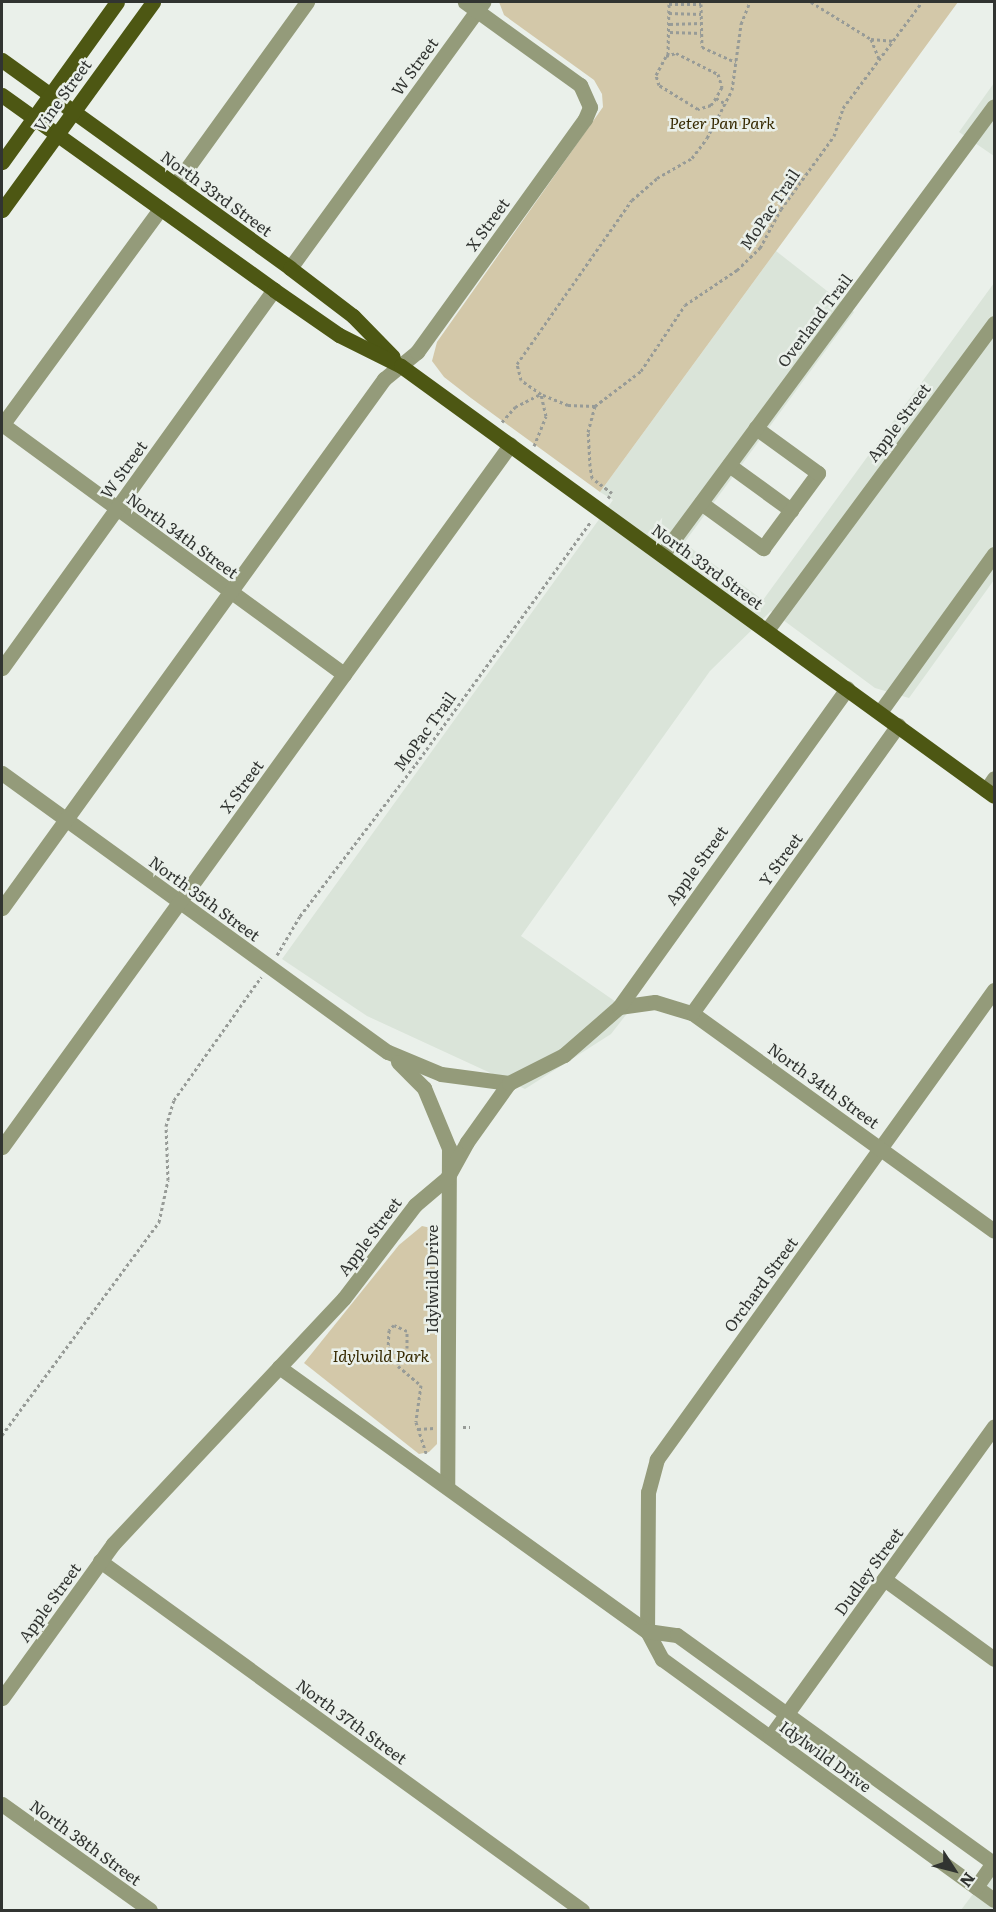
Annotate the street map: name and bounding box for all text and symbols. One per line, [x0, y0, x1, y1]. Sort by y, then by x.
street label: W Street [387, 33, 441, 99]
street label: Vine Street [29, 55, 95, 135]
park label: Peter Pan Park [669, 112, 775, 132]
street label: North 33rd Street [158, 146, 276, 240]
street label: MoPac Trail [735, 165, 803, 253]
street label: X Street [462, 194, 512, 254]
street label: Overland Trail [773, 269, 855, 371]
street label: Apple Street [862, 379, 934, 465]
street label: W Street [96, 436, 150, 502]
street label: North 34th Street [124, 488, 242, 582]
street label: North 33rd Street [649, 519, 767, 613]
street label: MoPac Trail [389, 688, 459, 774]
street label: X Street [216, 756, 266, 816]
street label: Apple Street [661, 822, 731, 908]
street label: Y Street [754, 829, 806, 889]
street label: North 35th Street [146, 851, 264, 945]
street label: North 34th Street [765, 1038, 883, 1132]
street label: Apple Street [333, 1193, 405, 1279]
street label: Idylwild Drive [421, 1225, 441, 1333]
street label: Orchard Street [719, 1233, 801, 1335]
park label: Idylwild Park [333, 1345, 429, 1365]
street label: Dudley Street [830, 1523, 906, 1619]
street label: Apple Street [14, 1559, 84, 1645]
street label: North 37th Street [293, 1674, 411, 1768]
street label: Idylwild Drive [776, 1716, 876, 1796]
street label: North 38th Street [27, 1795, 145, 1889]
north arrow [924, 1840, 984, 1900]
text: N [955, 1868, 982, 1893]

